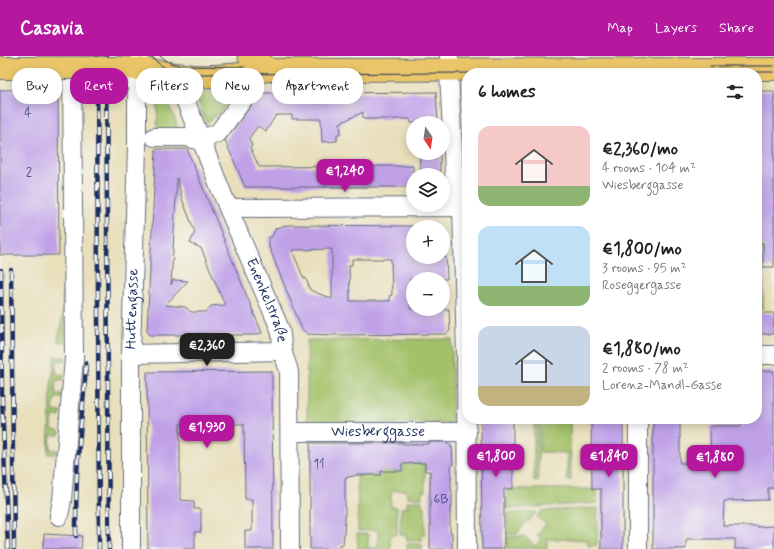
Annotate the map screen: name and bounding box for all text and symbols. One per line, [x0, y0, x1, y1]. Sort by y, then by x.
text: Casavia [20, 16, 84, 41]
text: Map [607, 19, 633, 37]
text: Layers [655, 19, 697, 37]
text: Share [719, 19, 754, 37]
chip: Buy [12, 68, 62, 104]
chip: Rent [70, 68, 128, 104]
chip: Filters [136, 68, 203, 104]
chip: New [211, 68, 264, 104]
chip: Apartment [272, 68, 363, 104]
text: 6 homes [478, 81, 536, 103]
icon: filters [724, 81, 746, 103]
house number: 4 [24, 105, 32, 122]
north arrow [406, 116, 450, 160]
map controls [406, 116, 450, 316]
text: €2,360/mo [602, 138, 678, 160]
icon: home [510, 142, 558, 190]
pin: €1,240 [312, 159, 378, 193]
text: 4 rooms · 104 m² [602, 160, 696, 177]
text: €1,240 [326, 163, 364, 180]
house number: 2 [26, 164, 33, 181]
button: layers [406, 168, 450, 212]
text: Wiesberggasse [602, 177, 683, 194]
button: + [406, 220, 450, 264]
text: €1,800/mo [602, 238, 682, 260]
icon: home [510, 242, 558, 290]
street label: Enenkelstraße [241, 255, 292, 343]
text: 3 rooms · 95 m² [602, 260, 686, 277]
street label: Huttengasse [121, 268, 144, 350]
button: − [406, 272, 450, 316]
text: Roseggergasse [602, 277, 681, 294]
pin: €2,360 [174, 333, 240, 367]
text: €2,360 [189, 337, 225, 354]
text: €1,880/mo [602, 338, 681, 360]
icon: home [510, 342, 558, 390]
text: 2 rooms · 78 m² [602, 360, 689, 377]
text: Lorenz-Mandl-Gasse [602, 377, 722, 394]
pin: €1,930 [174, 415, 240, 449]
text: €1,930 [188, 419, 226, 436]
street label: Wiesberggasse [331, 422, 425, 443]
pin: €1,800 [463, 444, 529, 478]
pin: €1,840 [576, 444, 642, 478]
pin: €1,880 [682, 445, 748, 479]
text: €1,800 [476, 448, 516, 465]
text: €1,840 [589, 448, 629, 465]
text: €1,880 [696, 449, 734, 466]
house number: 11 [313, 456, 325, 473]
house number: 6B [434, 491, 448, 508]

